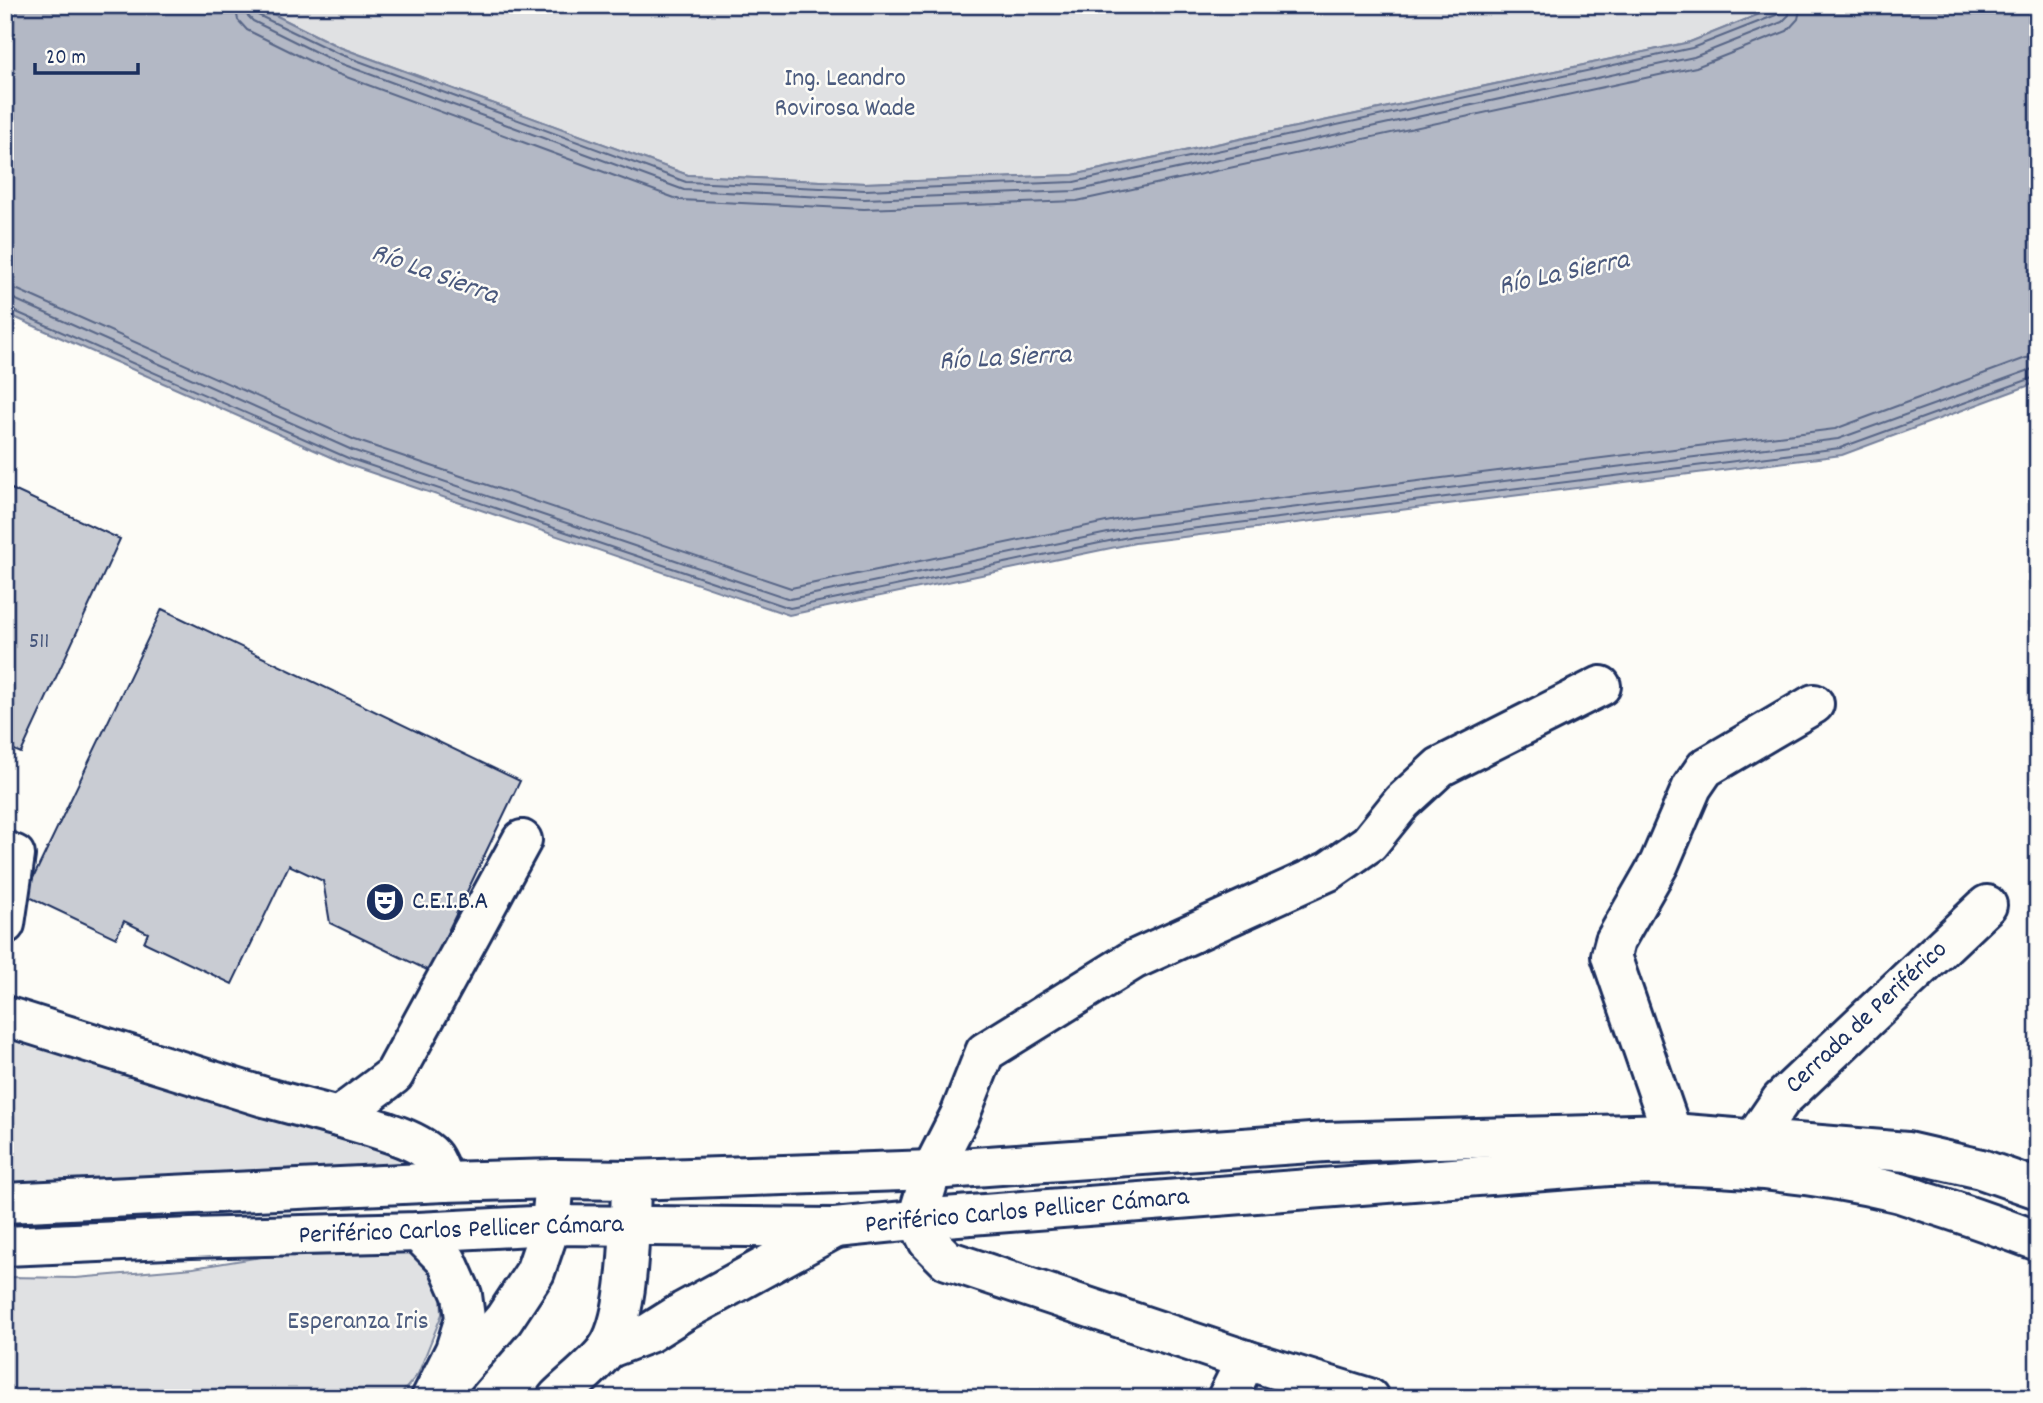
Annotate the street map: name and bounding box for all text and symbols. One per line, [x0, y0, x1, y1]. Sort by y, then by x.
scale bar [35, 32, 138, 76]
text: 20 m [46, 44, 86, 74]
park label: Ing. Leandro Rovirosa Wade [775, 61, 915, 128]
water label: Río La Sierra [365, 235, 505, 318]
water label: Río La Sierra [1495, 241, 1635, 308]
water label: Río La Sierra [938, 336, 1074, 383]
house number: 511 [29, 626, 49, 659]
theatre icon: C.E.I.B.A [364, 881, 406, 923]
place label: C.E.I.B.A [412, 884, 489, 921]
street label: Cerrada de Periférico [1778, 933, 1956, 1103]
street label: Periférico Carlos Pellicer Cámara [863, 1179, 1191, 1245]
street label: Periférico Carlos Pellicer Cámara [298, 1207, 625, 1255]
park label: Esperanza Iris [287, 1304, 429, 1341]

